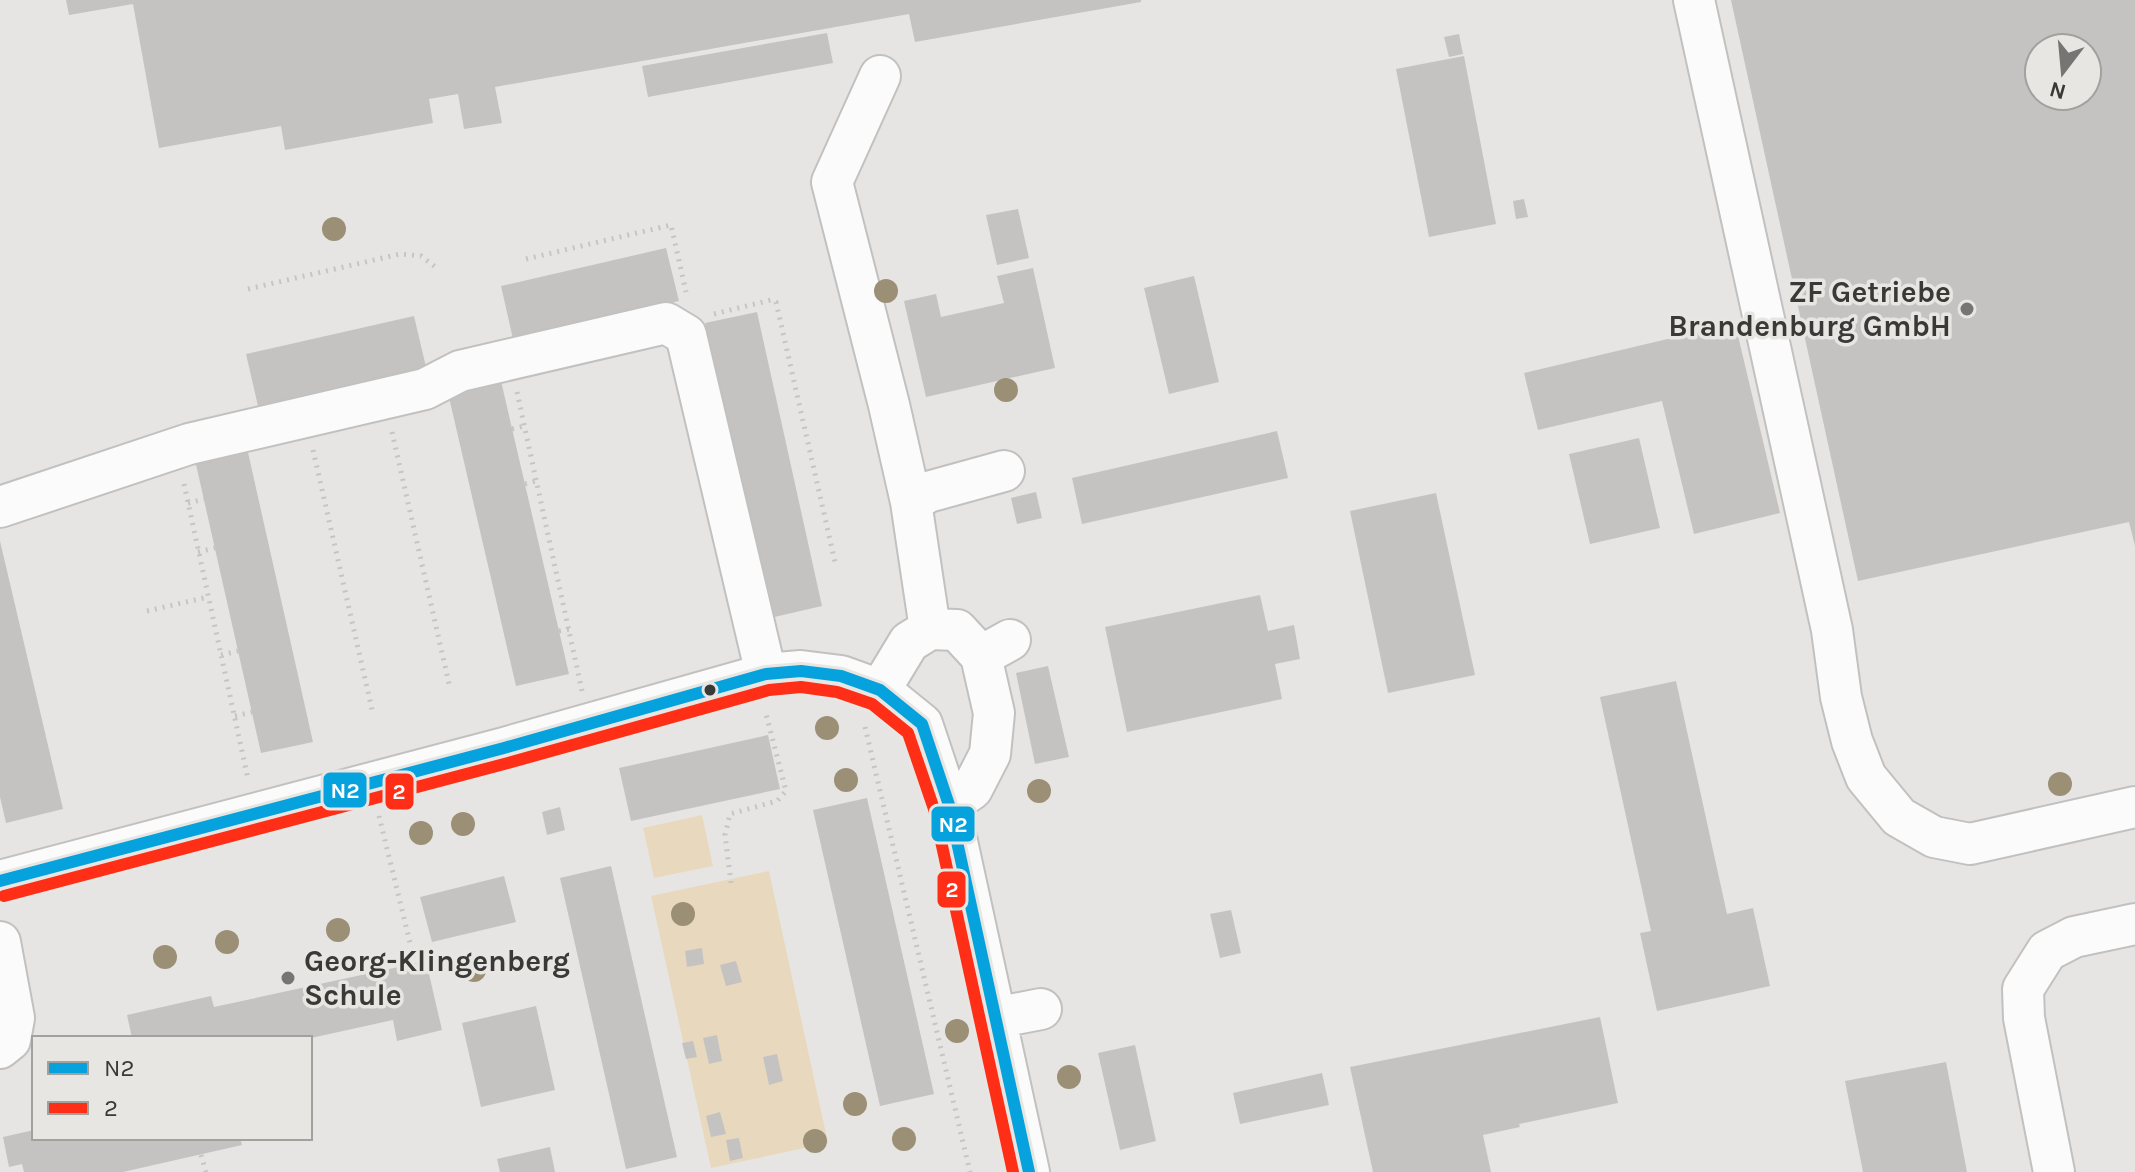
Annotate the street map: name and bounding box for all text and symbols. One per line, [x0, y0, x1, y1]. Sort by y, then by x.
north arrow [2023, 32, 2103, 112]
text: N [2047, 76, 2069, 105]
place label: ZF Getriebe Brandenburg GmbH [1668, 274, 1951, 344]
marker: ZF Getriebe Brandenburg GmbH [1958, 300, 1976, 318]
unlabelled marker [702, 682, 718, 698]
line badge: N2 [322, 771, 368, 809]
line badge: 2 [384, 772, 415, 811]
text: N2 [330, 778, 360, 804]
text: 2 [392, 779, 406, 805]
line badge: N2 [930, 805, 976, 843]
text: N2 [938, 812, 968, 838]
line badge: 2 [936, 870, 967, 909]
text: 2 [945, 877, 959, 903]
place label: Georg-Klingenberg Schule [304, 943, 570, 1013]
marker: Georg-Klingenberg Schule [279, 969, 297, 987]
legend [32, 1036, 312, 1140]
text: N2 [104, 1054, 134, 1082]
text: 2 [104, 1094, 118, 1122]

